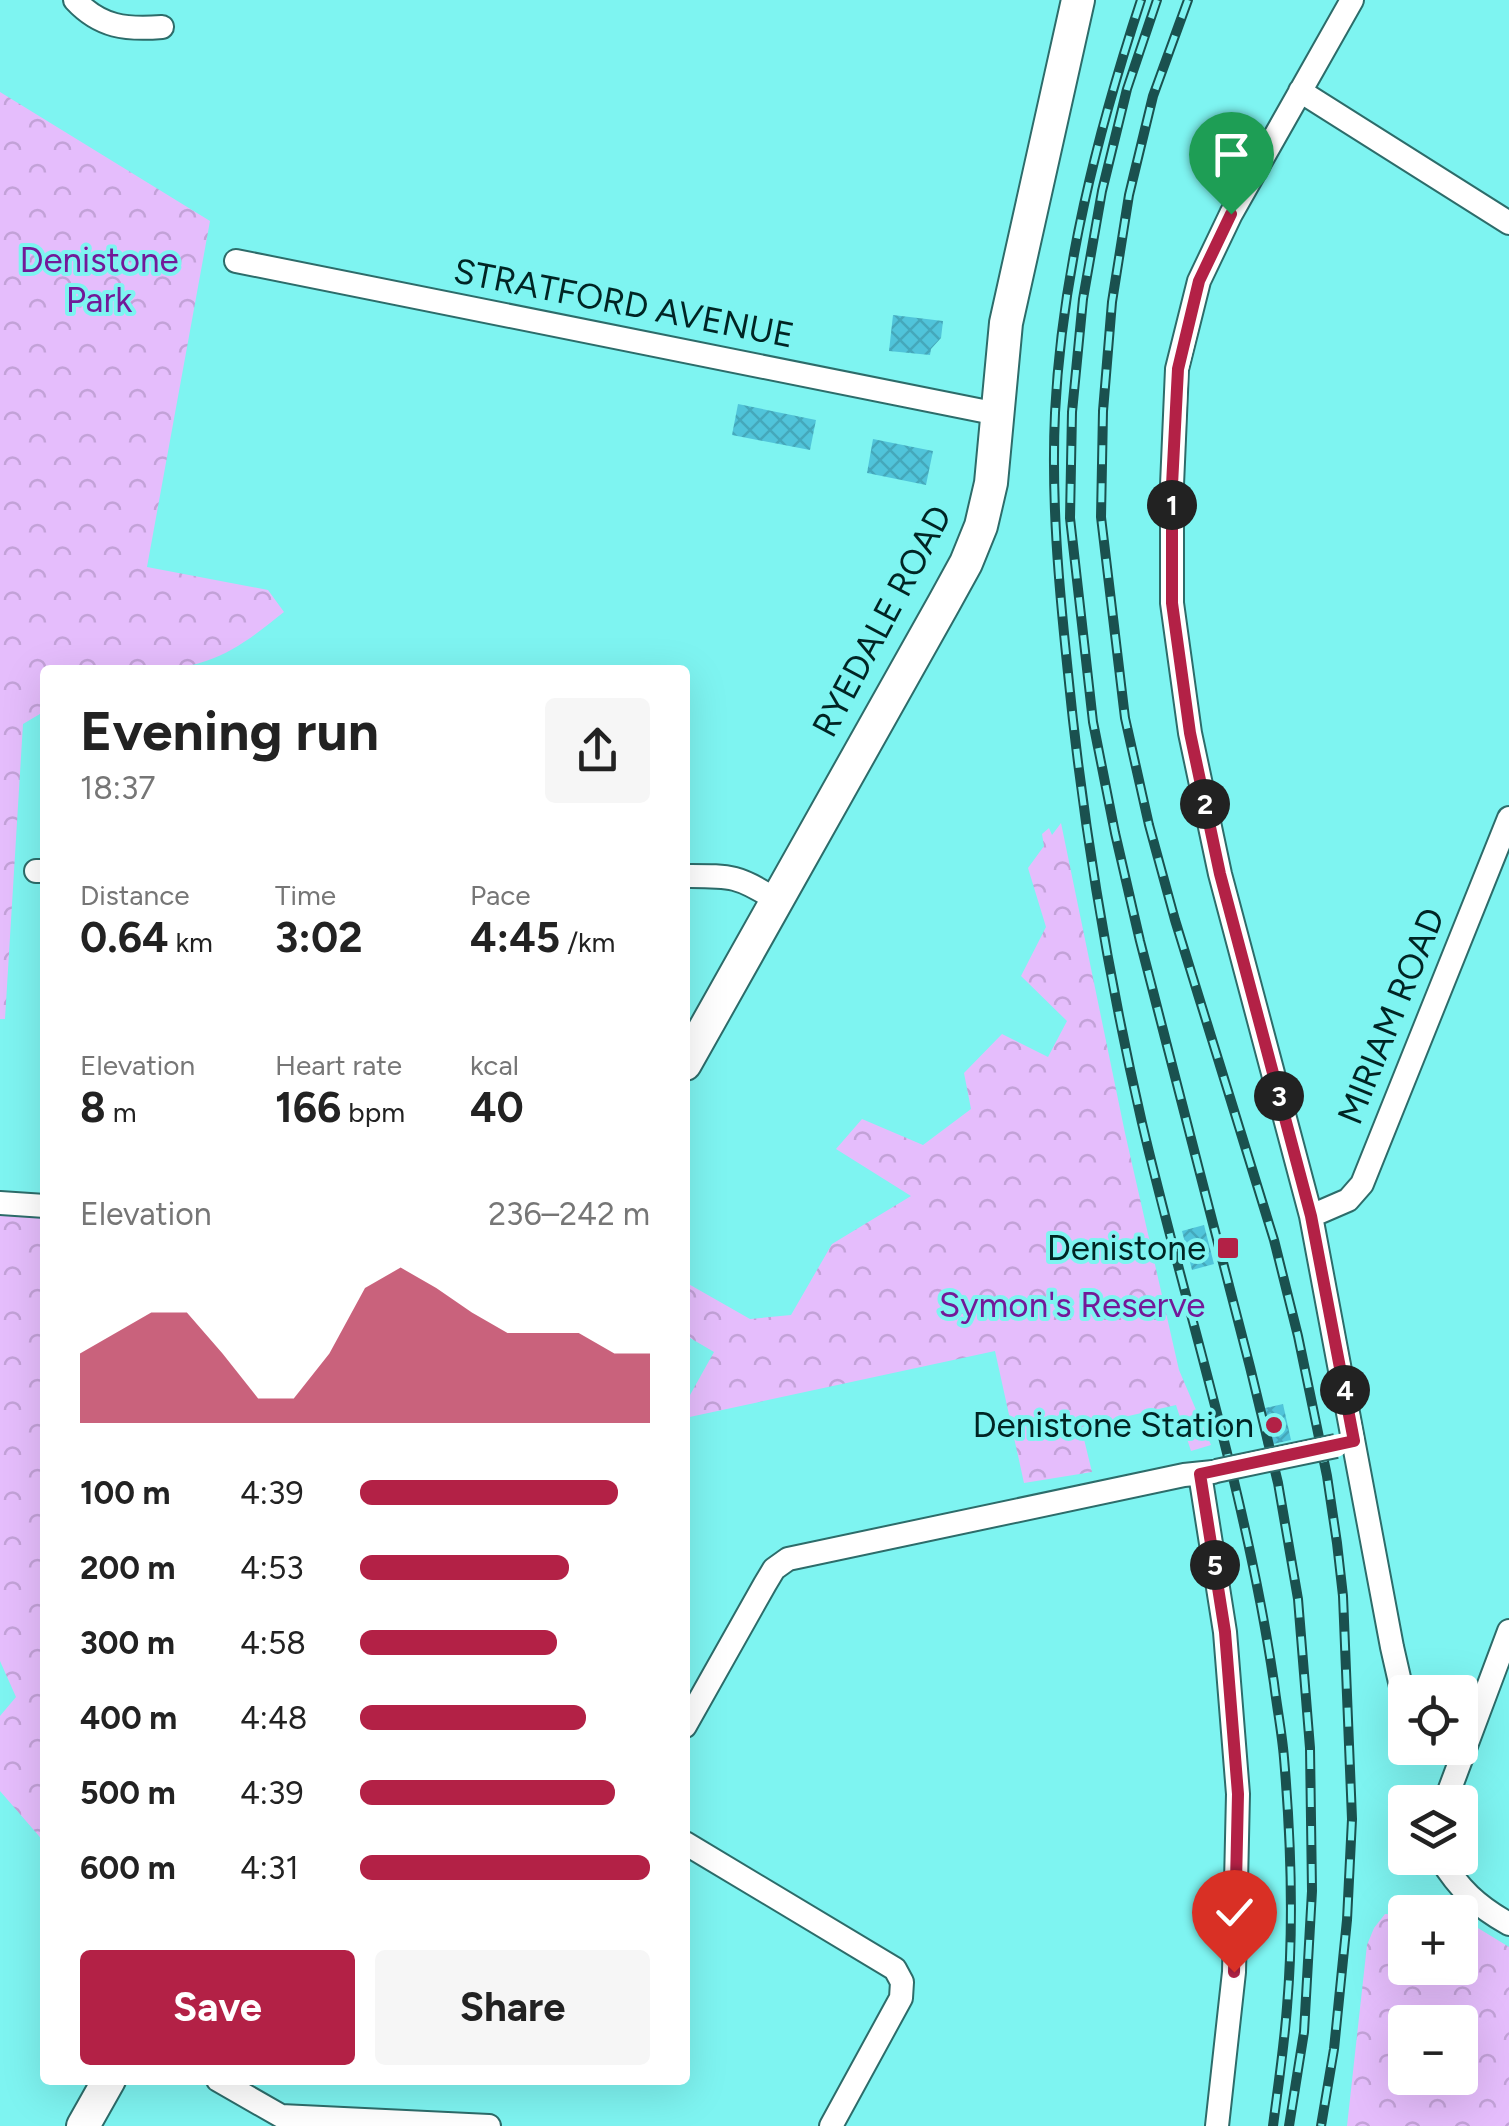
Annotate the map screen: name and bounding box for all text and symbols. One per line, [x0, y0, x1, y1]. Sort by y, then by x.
pin [1189, 112, 1274, 215]
icon: arrive [1204, 127, 1259, 182]
park label: Denistone Park [19, 239, 179, 321]
street label: STRATFORD AVENUE [450, 249, 798, 357]
pin: 1 [1147, 480, 1197, 530]
text: 1 [1166, 488, 1178, 522]
street label: RYEDALE ROAD [803, 498, 961, 744]
text: Evening run [80, 698, 379, 764]
button: share [545, 698, 650, 803]
text: 18:37 [80, 769, 156, 807]
pin: 2 [1180, 779, 1230, 829]
text: 2 [1197, 787, 1213, 821]
text: Distance [80, 878, 190, 912]
text: Time [275, 878, 336, 912]
text: Pace [470, 878, 531, 912]
street label: MIRIAM ROAD [1329, 902, 1453, 1130]
text: 0.64 [80, 912, 169, 963]
text: 3:02 [275, 912, 363, 963]
text: 4:45 [470, 912, 560, 963]
text: km [169, 925, 213, 959]
text: /km [560, 925, 615, 959]
text: Elevation [80, 1048, 195, 1082]
text: Heart rate [275, 1048, 402, 1082]
text: kcal [470, 1048, 519, 1082]
pin: 3 [1254, 1071, 1304, 1121]
text: 3 [1271, 1079, 1287, 1113]
text: 8 [80, 1082, 106, 1133]
text: 166 [275, 1082, 341, 1133]
text: 40 [470, 1082, 524, 1133]
text: m [106, 1095, 136, 1129]
text: bpm [341, 1095, 405, 1129]
text: Elevation [80, 1195, 212, 1233]
text: 236–242 m [488, 1195, 650, 1233]
place label: Denistone [1047, 1227, 1206, 1269]
marker: Denistone [1215, 1235, 1241, 1261]
park label: Symon's Reserve [939, 1284, 1205, 1326]
pin: 4 [1320, 1365, 1370, 1415]
text: 4 [1336, 1373, 1354, 1407]
place label: Denistone Station [972, 1404, 1254, 1446]
marker: Denistone Station [1263, 1414, 1285, 1436]
text: 100 m [80, 1474, 171, 1512]
text: 4:39 [240, 1474, 304, 1512]
pin: 5 [1190, 1540, 1240, 1590]
text: 5 [1207, 1548, 1223, 1582]
text: 200 m [80, 1549, 176, 1587]
text: 4:53 [240, 1549, 304, 1587]
text: 300 m [80, 1624, 175, 1662]
text: 4:58 [240, 1624, 306, 1662]
map controls [1388, 1675, 1478, 2095]
button: locate [1388, 1675, 1478, 1765]
text: 400 m [80, 1699, 177, 1737]
text: 4:48 [240, 1699, 308, 1737]
text: 500 m [80, 1774, 176, 1812]
text: 4:39 [240, 1774, 304, 1812]
button: layers [1388, 1785, 1478, 1875]
text: 600 m [80, 1849, 176, 1887]
text: 4:31 [240, 1849, 299, 1887]
pin [1192, 1870, 1277, 1973]
icon: check [1207, 1885, 1262, 1940]
button: + [1388, 1895, 1478, 1985]
button: Save [80, 1950, 355, 2065]
button: Share [375, 1950, 650, 2065]
button: − [1388, 2005, 1478, 2095]

